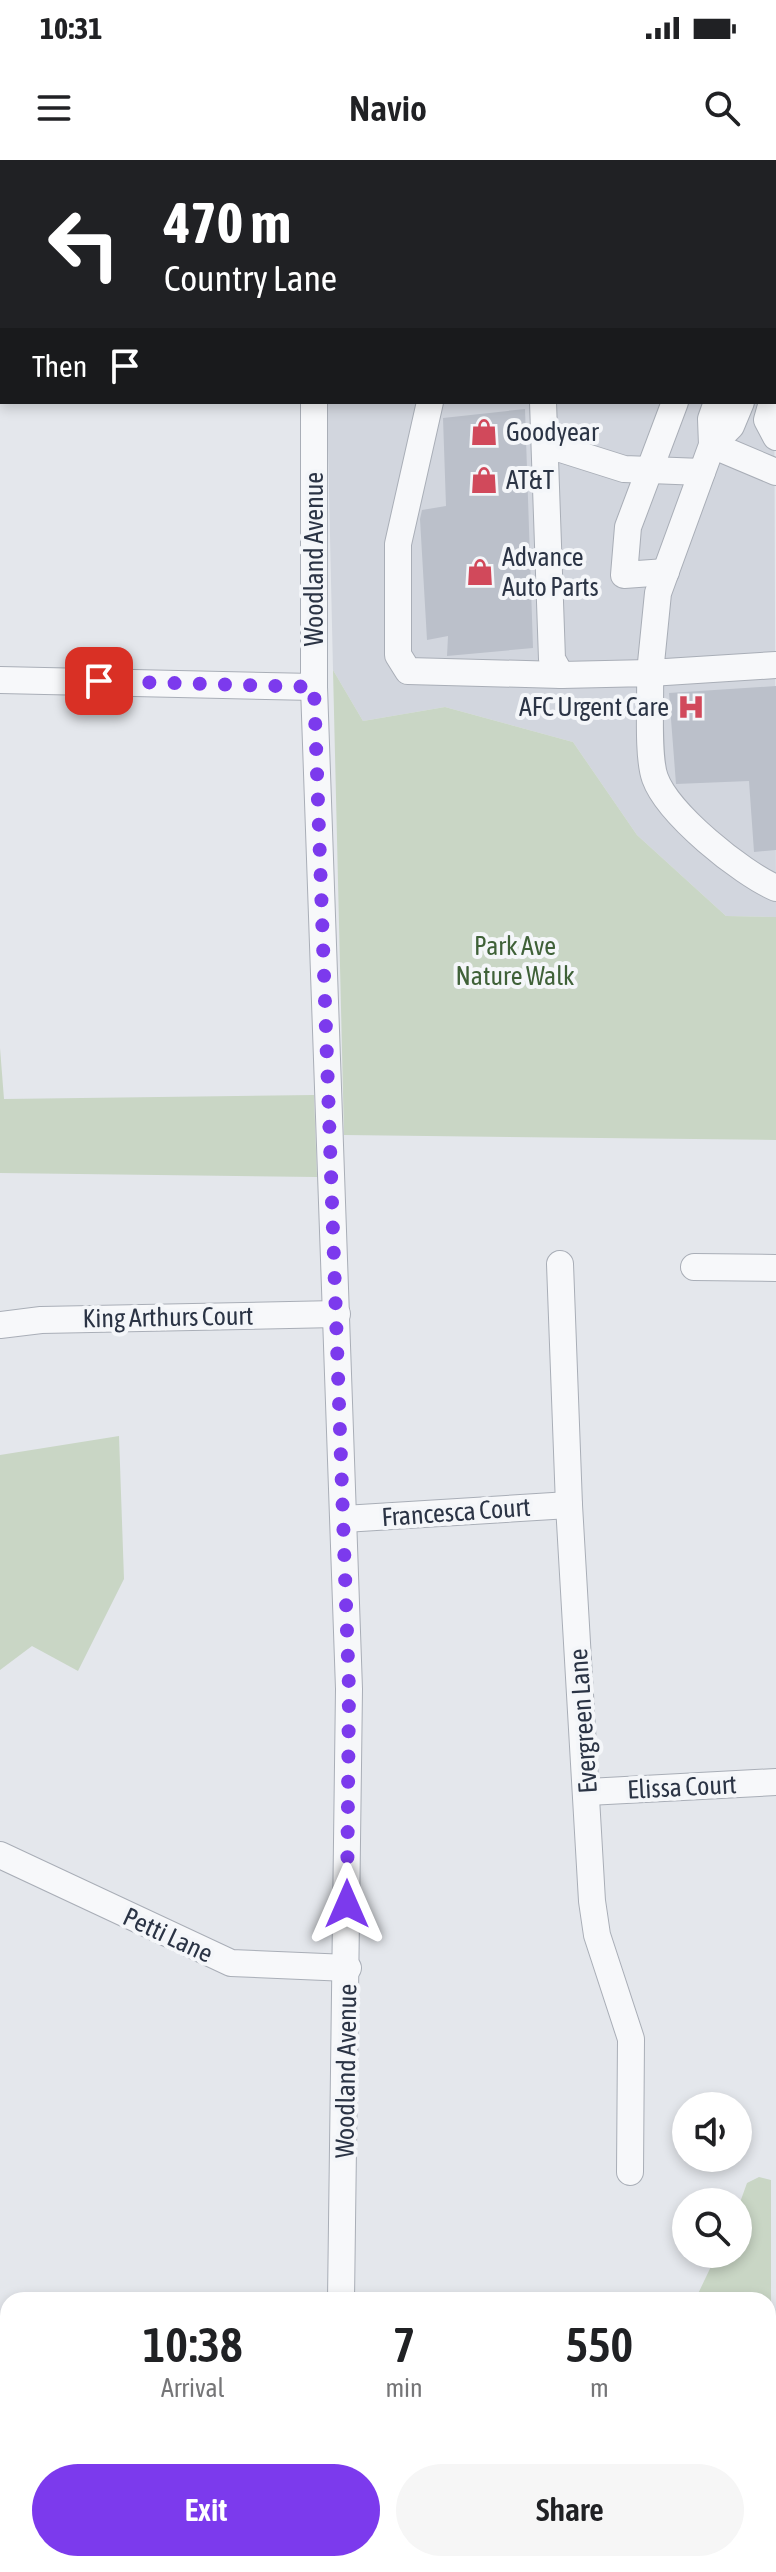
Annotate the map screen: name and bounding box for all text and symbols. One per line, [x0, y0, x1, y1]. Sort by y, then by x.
text: 10:31 [40, 11, 102, 45]
icon: menu [32, 86, 76, 130]
icon: search [700, 86, 744, 130]
text: Navio [349, 87, 427, 129]
text: 470 m [164, 191, 291, 255]
icon: left [32, 192, 136, 296]
text: Country Lane [164, 257, 337, 299]
icon: arrive [103, 344, 147, 388]
text: Then [32, 349, 87, 383]
shop icon: Goodyear [469, 417, 499, 447]
place label: Goodyear [506, 417, 599, 447]
shop icon: AT&T [469, 465, 499, 495]
place label: AT&T [506, 465, 555, 495]
street label: Woodland Avenue [299, 472, 329, 646]
place label: Advance Auto Parts [502, 542, 599, 602]
shop icon: Advance Auto Parts [465, 557, 495, 587]
pin [65, 647, 133, 715]
icon: arrive [77, 659, 121, 703]
place label: AFC Urgent Care [519, 692, 669, 722]
hospital icon: AFC Urgent Care [676, 692, 706, 722]
park label: Park Ave Nature Walk [455, 931, 575, 991]
street label: King Arthurs Court [82, 1301, 254, 1333]
street label: Francesca Court [381, 1492, 531, 1532]
street label: Evergreen Lane [563, 1647, 603, 1795]
street label: Elissa Court [627, 1769, 737, 1805]
position arrow [305, 1862, 389, 1946]
street label: Petti Lane [118, 1901, 218, 1969]
street label: Woodland Avenue [329, 1984, 363, 2158]
map controls [672, 2092, 752, 2268]
button: sound [672, 2092, 752, 2172]
button: search [672, 2188, 752, 2268]
text: 10:38 [143, 2317, 243, 2372]
text: 7 [393, 2317, 415, 2372]
text: 550 [566, 2317, 633, 2372]
text: Arrival [161, 2373, 224, 2403]
text: min [385, 2373, 423, 2403]
text: m [590, 2373, 609, 2403]
button: Exit [32, 2464, 380, 2556]
button: Share [396, 2464, 744, 2556]

